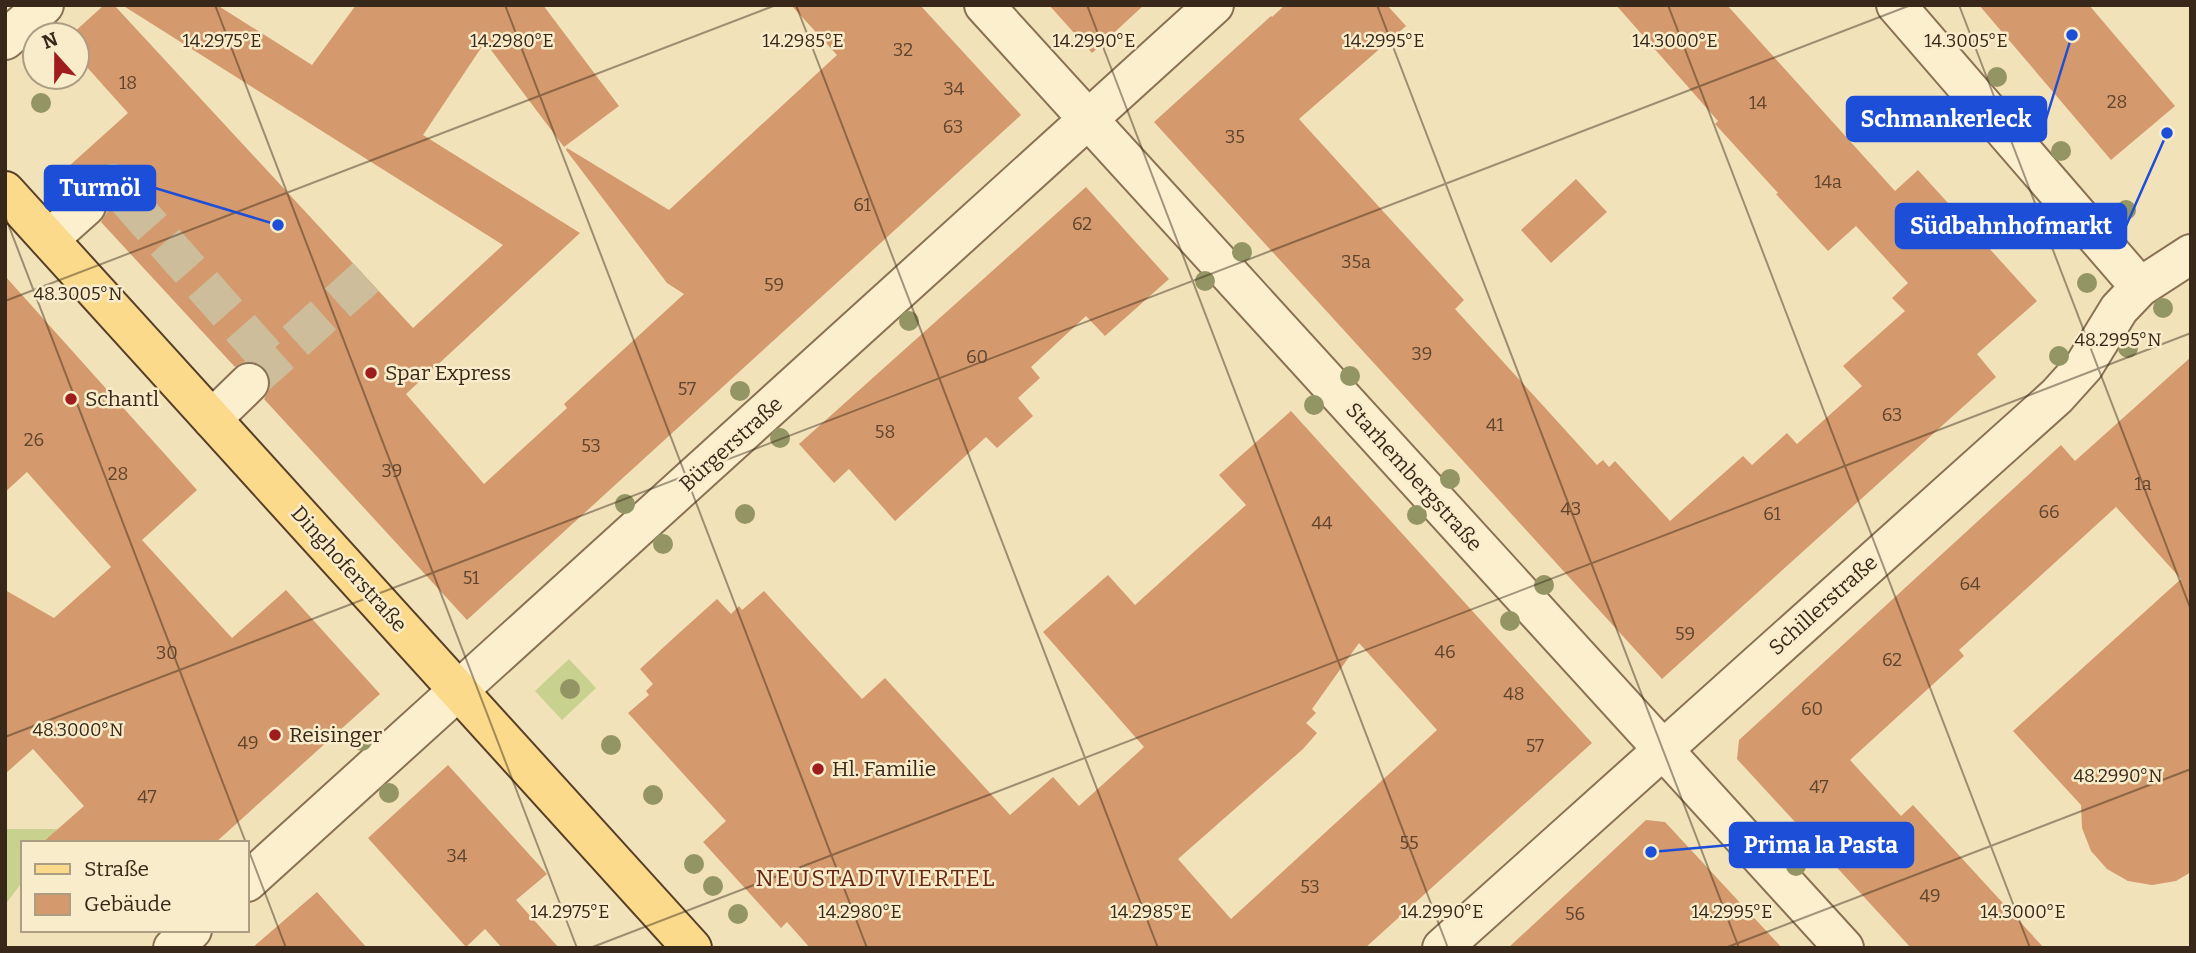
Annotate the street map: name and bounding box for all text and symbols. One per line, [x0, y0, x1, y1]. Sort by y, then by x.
north arrow [21, 21, 91, 91]
text: N [39, 27, 61, 54]
text: 14.2975°E [183, 30, 261, 52]
text: 14.2980°E [470, 30, 554, 52]
text: 14.2985°E [762, 30, 844, 52]
text: 14.2990°E [1053, 30, 1136, 52]
text: 14.2995°E [1343, 30, 1425, 52]
text: 14.3000°E [1632, 30, 1718, 52]
text: 14.3005°E [1924, 30, 2008, 52]
house number: 32 [893, 39, 913, 61]
house number: 18 [119, 72, 137, 94]
house number: 34 [944, 78, 965, 100]
house number: 28 [2107, 91, 2127, 113]
house number: 14 [1749, 92, 1767, 114]
callout: Schmankerleck [1847, 97, 2046, 141]
text: Schmankerleck [1861, 105, 2032, 133]
house number: 63 [943, 116, 963, 138]
house number: 35 [1225, 126, 1245, 148]
callout: Turmöl [45, 166, 155, 210]
house number: 14a [1814, 171, 1842, 193]
text: Turmöl [59, 174, 141, 202]
house number: 61 [853, 194, 872, 216]
callout: Südbahnhofmarkt [1896, 204, 2126, 248]
text: Südbahnhofmarkt [1910, 212, 2112, 240]
house number: 62 [1072, 213, 1092, 235]
house number: 35a [1341, 251, 1371, 273]
house number: 59 [764, 274, 784, 296]
text: 48.3005°N [33, 283, 123, 305]
text: 48.2995°N [2075, 329, 2161, 351]
house number: 39 [1412, 343, 1432, 365]
house number: 60 [966, 346, 988, 368]
place label: Spar Express [385, 360, 511, 386]
marker: Spar Express [363, 365, 379, 381]
house number: 57 [678, 378, 696, 400]
place label: Schantl [85, 386, 159, 412]
marker: Schantl [63, 391, 79, 407]
street label: Bürgerstraße [674, 391, 788, 497]
street label: Starhembergstraße [1340, 397, 1488, 557]
house number: 63 [1882, 404, 1902, 426]
house number: 41 [1486, 414, 1505, 436]
house number: 58 [875, 421, 895, 443]
house number: 26 [24, 429, 44, 451]
house number: 53 [581, 435, 601, 457]
house number: 39 [382, 460, 402, 482]
house number: 28 [108, 463, 128, 485]
house number: 1a [2134, 473, 2152, 495]
house number: 43 [1561, 498, 1581, 520]
street label: Dinghoferstraße [285, 500, 413, 638]
house number: 66 [2038, 501, 2060, 523]
house number: 61 [1763, 503, 1782, 525]
house number: 44 [1311, 512, 1333, 534]
street label: Schillerstraße [1763, 549, 1883, 661]
house number: 51 [463, 567, 480, 589]
house number: 64 [1959, 573, 1981, 595]
house number: 59 [1675, 623, 1695, 645]
house number: 46 [1434, 641, 1456, 663]
house number: 30 [156, 642, 178, 664]
house number: 62 [1882, 649, 1902, 671]
house number: 48 [1503, 683, 1525, 705]
house number: 60 [1801, 698, 1823, 720]
text: 48.3000°N [32, 719, 124, 741]
place label: Reisinger [289, 722, 382, 748]
marker: Reisinger [267, 727, 283, 743]
house number: 49 [237, 732, 259, 754]
house number: 57 [1526, 735, 1544, 757]
place label: Hl. Familie [832, 756, 936, 782]
marker: Hl. Familie [810, 761, 826, 777]
text: 48.2990°N [2074, 765, 2162, 787]
house number: 47 [1809, 776, 1829, 798]
house number: 47 [137, 786, 157, 808]
callout: Prima la Pasta [1730, 823, 1913, 867]
text: Prima la Pasta [1744, 831, 1898, 859]
house number: 55 [1399, 832, 1419, 854]
legend [21, 841, 248, 932]
house number: 34 [447, 845, 468, 867]
text: Straße [84, 856, 149, 882]
district label: NEUSTADTVIERTEL [755, 864, 997, 892]
house number: 53 [1300, 876, 1320, 898]
house number: 49 [1919, 885, 1941, 907]
text: Gebäude [84, 891, 172, 917]
text: 14.2975°E [531, 901, 609, 923]
text: 14.2980°E [818, 901, 902, 923]
text: 14.2985°E [1110, 901, 1192, 923]
text: 14.2990°E [1401, 901, 1484, 923]
text: 14.2995°E [1691, 901, 1773, 923]
text: 14.3000°E [1980, 901, 2066, 923]
house number: 56 [1565, 903, 1585, 925]

